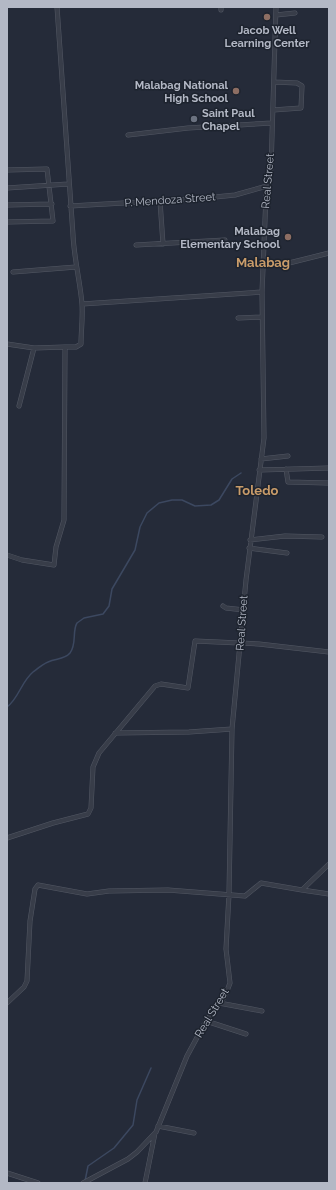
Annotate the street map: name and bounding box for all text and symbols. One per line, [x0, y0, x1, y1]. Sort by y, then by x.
marker: Jacob Well Learning Center [262, 12, 272, 22]
place label: Jacob Well Learning Center [225, 24, 310, 50]
place label: Malabag National High School [135, 79, 229, 105]
marker: Malabag National High School [231, 86, 241, 96]
place label: Saint Paul Chapel [202, 107, 255, 133]
marker: Saint Paul Chapel [189, 114, 199, 124]
street label: Real Street [259, 153, 277, 209]
street label: P. Mendoza Street [124, 190, 216, 210]
place label: Malabag Elementary School [180, 225, 281, 251]
marker: Malabag Elementary School [283, 232, 293, 242]
district label: Malabag [236, 255, 290, 270]
district label: Toledo [236, 483, 279, 498]
street label: Real Street [234, 595, 250, 651]
street label: Real Street [192, 986, 232, 1040]

